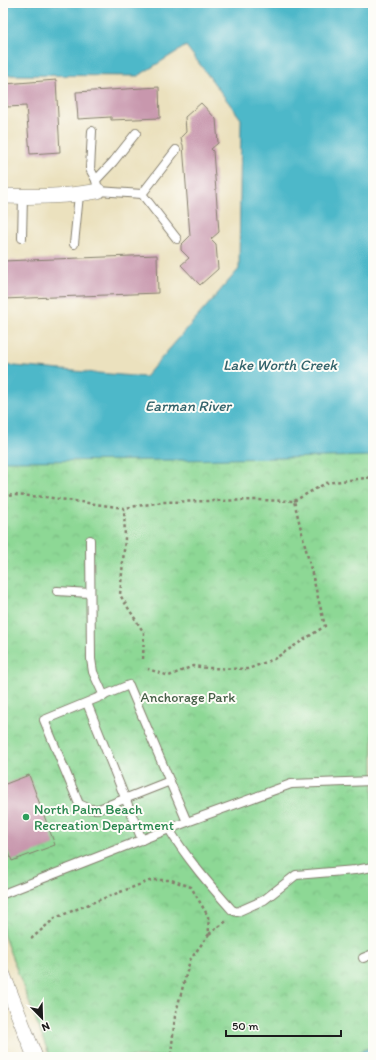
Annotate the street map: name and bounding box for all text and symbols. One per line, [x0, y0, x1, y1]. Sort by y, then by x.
water label: Lake Worth Creek [223, 356, 338, 374]
water label: Earman River [145, 397, 233, 415]
park label: Anchorage Park [141, 689, 236, 706]
place label: North Palm Beach Recreation Department [34, 801, 174, 834]
marker: North Palm Beach Recreation Department [21, 812, 31, 822]
north arrow [22, 998, 62, 1038]
scale bar [226, 1012, 341, 1038]
text: N [40, 1019, 52, 1034]
text: 50 m [232, 1019, 258, 1033]

